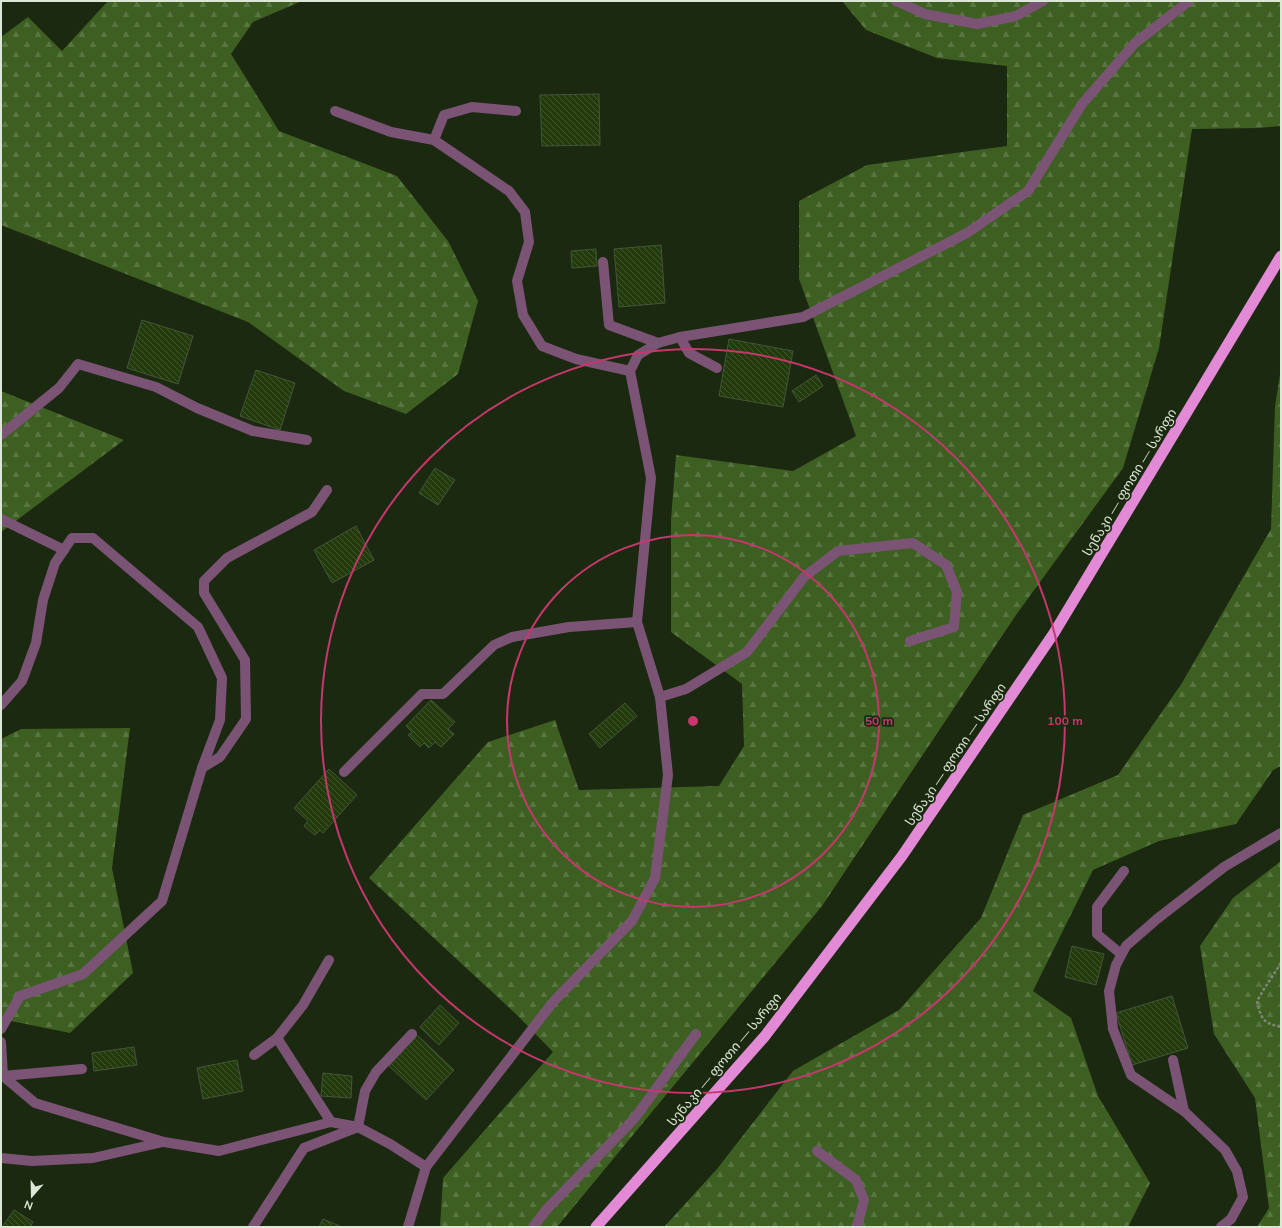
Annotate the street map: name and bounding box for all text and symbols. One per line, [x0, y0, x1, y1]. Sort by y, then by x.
street label: სენაკი — ფოთი — სარფი [1079, 405, 1181, 560]
street label: სენაკი — ფოთი — სარფი [901, 680, 1011, 830]
text: 50 m [865, 713, 893, 729]
text: 100 m [1047, 713, 1083, 729]
centre of rings [686, 714, 700, 728]
street label: სენაკი — ფოთი — სარფი [664, 989, 786, 1130]
north arrow [12, 1176, 52, 1216]
text: N [22, 1196, 35, 1213]

